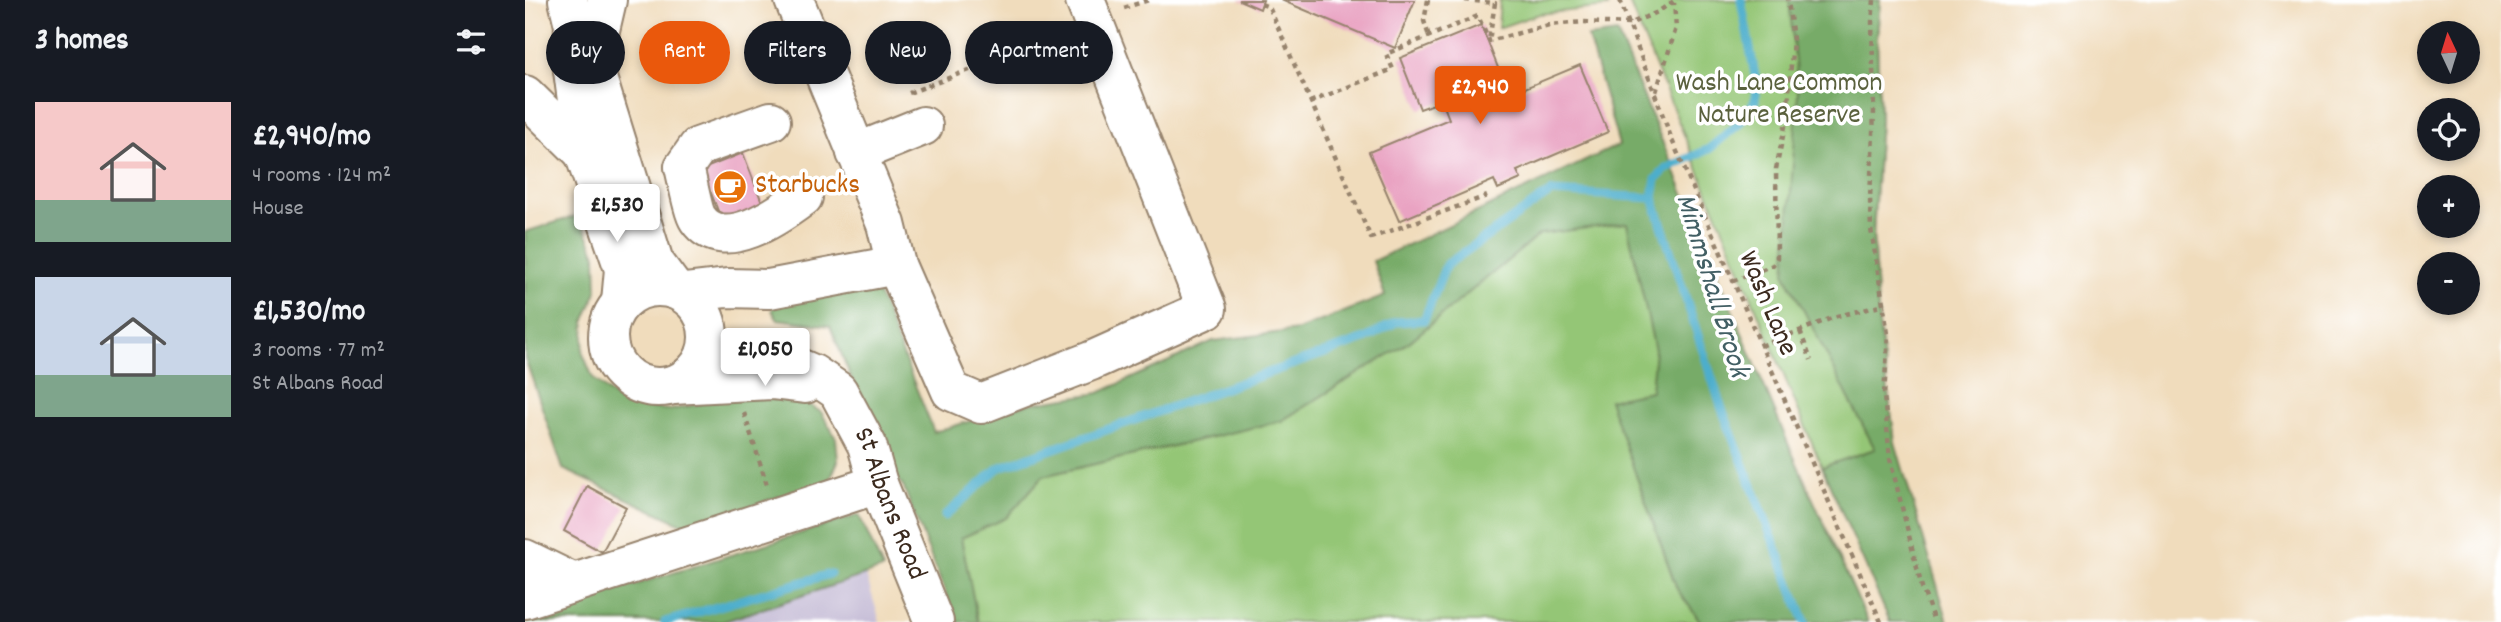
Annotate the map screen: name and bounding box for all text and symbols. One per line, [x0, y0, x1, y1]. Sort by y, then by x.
text: 3 homes [35, 21, 129, 64]
chip: Buy [546, 21, 625, 84]
chip: Rent [639, 21, 730, 84]
chip: Filters [744, 21, 851, 84]
chip: New [865, 21, 951, 84]
chip: Apartment [965, 21, 1113, 84]
north arrow [2417, 21, 2480, 84]
map controls [2417, 21, 2480, 315]
icon: filters [452, 23, 490, 61]
park label: Wash Lane Common Nature Reserve [1676, 65, 1882, 137]
pin: £2,940 [1423, 66, 1537, 126]
text: £2,940 [1451, 72, 1509, 105]
button: locate [2417, 98, 2480, 161]
text: £2,940/mo [252, 117, 371, 160]
icon: home [91, 130, 175, 214]
text: 4 rooms · 124 m² [252, 160, 391, 193]
place label: Starbucks [755, 167, 860, 207]
cafe icon: Starbucks [711, 168, 749, 206]
button: + [2417, 175, 2480, 238]
pin: £1,530 [560, 184, 674, 244]
water label: Mimmshall Brook [1662, 189, 1759, 386]
text: £1,530 [590, 190, 644, 223]
text: House [252, 193, 304, 226]
street label: Wash Lane [1726, 246, 1806, 362]
button: − [2417, 252, 2480, 315]
text: £1,530/mo [252, 292, 365, 335]
icon: home [91, 305, 175, 389]
pin: £1,050 [708, 328, 822, 388]
text: £1,050 [737, 334, 793, 367]
text: 3 rooms · 77 m² [252, 335, 385, 368]
text: St Albans Road [252, 368, 383, 401]
street label: St Albans Road [841, 421, 935, 587]

